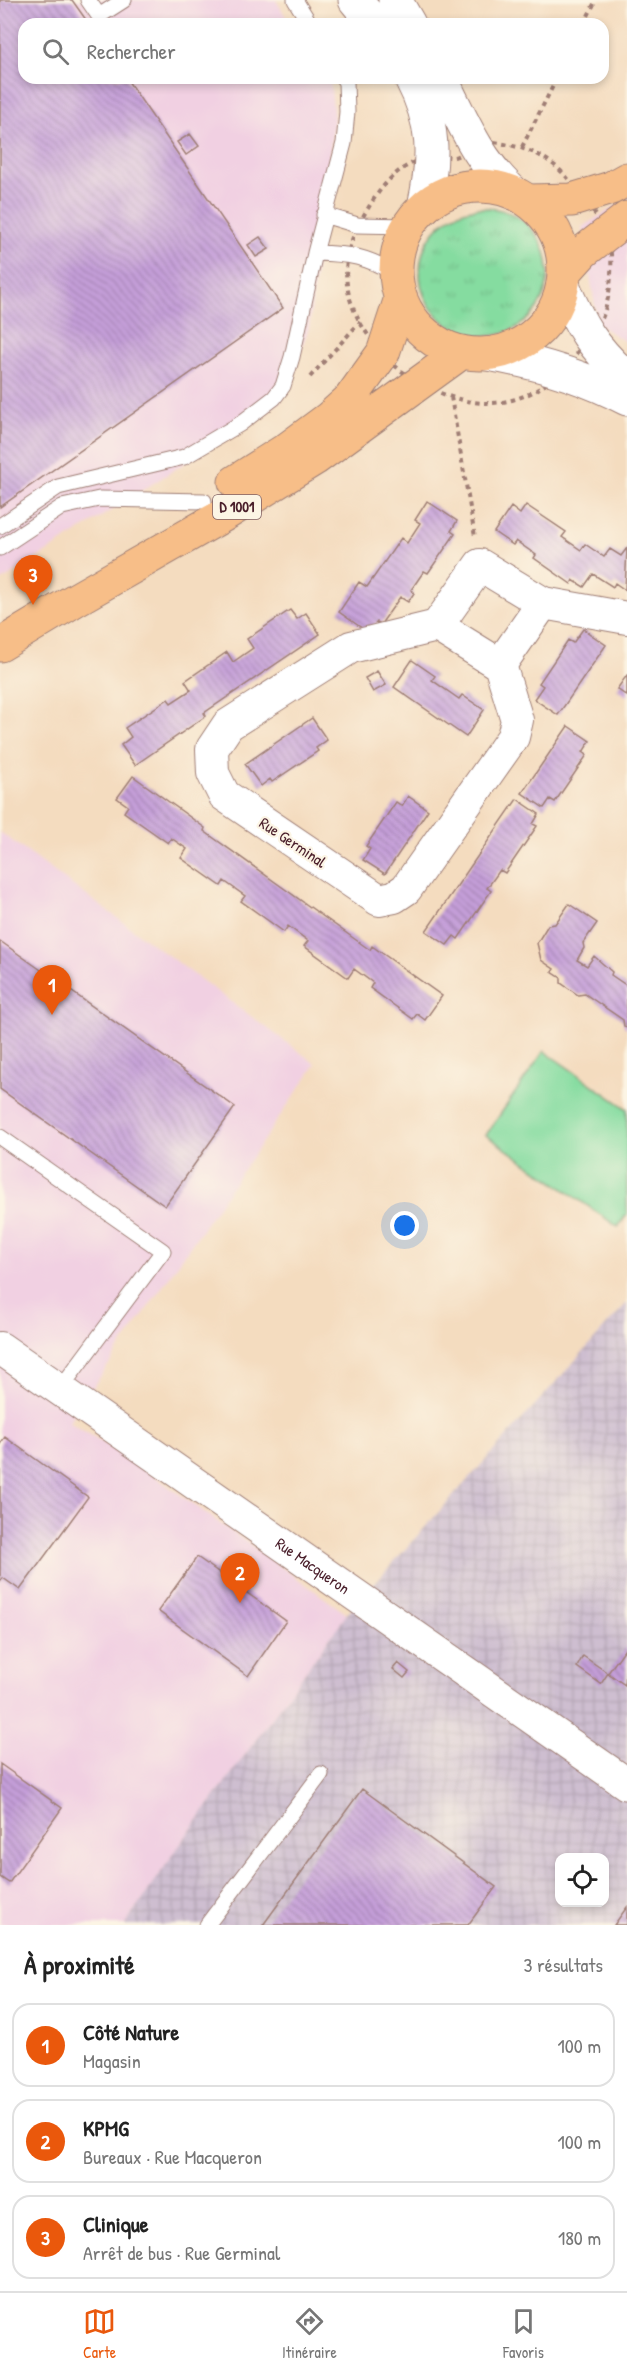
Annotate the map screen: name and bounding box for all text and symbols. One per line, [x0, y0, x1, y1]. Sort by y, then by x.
search box [18, 18, 609, 84]
icon: search [39, 35, 72, 68]
text: Rechercher [87, 36, 176, 66]
road number: D 1001 [213, 495, 261, 519]
pin: 3 [14, 556, 52, 605]
street label: Rue Germinal [255, 812, 331, 873]
pin: 1 [32, 966, 72, 1015]
your location [390, 1211, 419, 1240]
street label: Rue Macqueron [271, 1532, 354, 1599]
pin: 2 [220, 1554, 260, 1603]
map controls [555, 1853, 609, 1907]
button: locate [555, 1853, 609, 1907]
text: À proximité [24, 1947, 135, 1982]
text: 3 résultats [523, 1951, 603, 1978]
text: Côté Nature [83, 2017, 179, 2047]
text: 1 [42, 2032, 49, 2059]
text: 100 m [558, 2032, 601, 2059]
text: Magasin [83, 2047, 141, 2074]
text: KPMG [83, 2113, 129, 2143]
text: 2 [41, 2128, 50, 2155]
text: 100 m [558, 2128, 601, 2155]
text: Bureaux · Rue Macqueron [83, 2143, 262, 2170]
text: Clinique [83, 2209, 148, 2239]
text: 3 [41, 2224, 50, 2251]
text: 180 m [558, 2224, 601, 2251]
text: Arrêt de bus · Rue Germinal [83, 2239, 280, 2266]
tab: Carte [83, 2305, 116, 2363]
tab: Itinéraire [282, 2305, 337, 2363]
tab: Favoris [503, 2305, 544, 2363]

